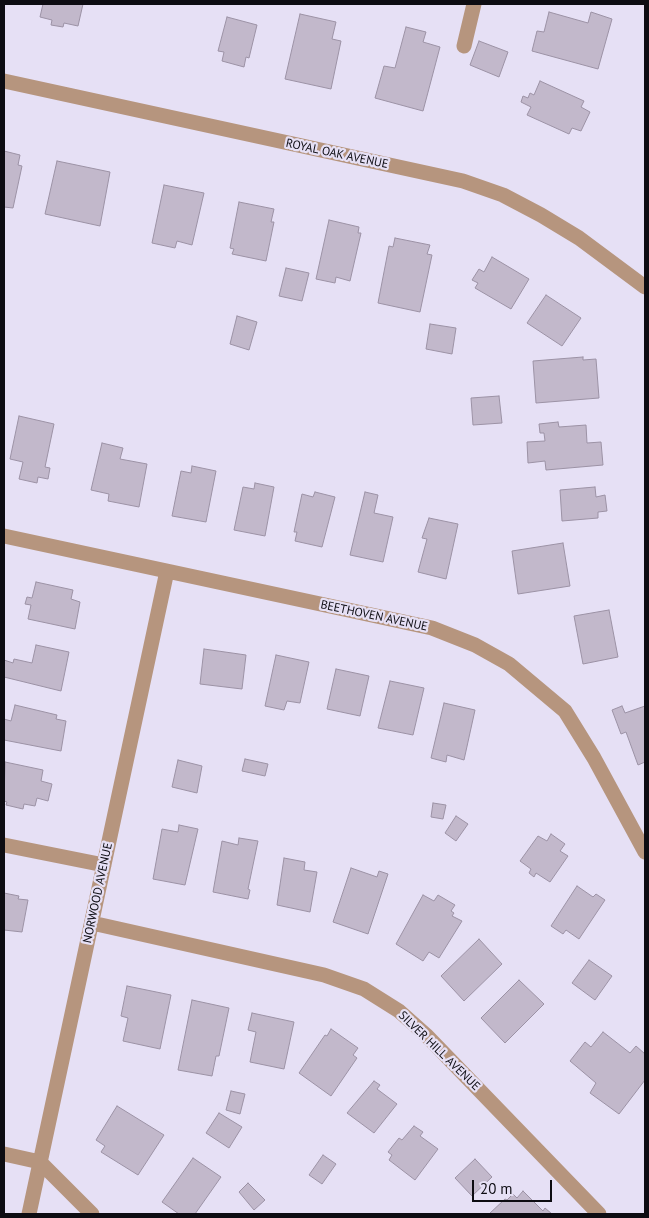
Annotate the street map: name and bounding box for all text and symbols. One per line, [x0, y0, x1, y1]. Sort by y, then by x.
street label: ROYAL OAK AVENUE [285, 136, 389, 172]
street label: BEETHOVEN AVENUE [319, 598, 429, 634]
street label: NORWOOD AVENUE [80, 842, 116, 944]
street label: SILVER HILL AVENUE [395, 1008, 483, 1094]
scale bar [474, 1170, 554, 1202]
text: 20 m [480, 1179, 513, 1198]

